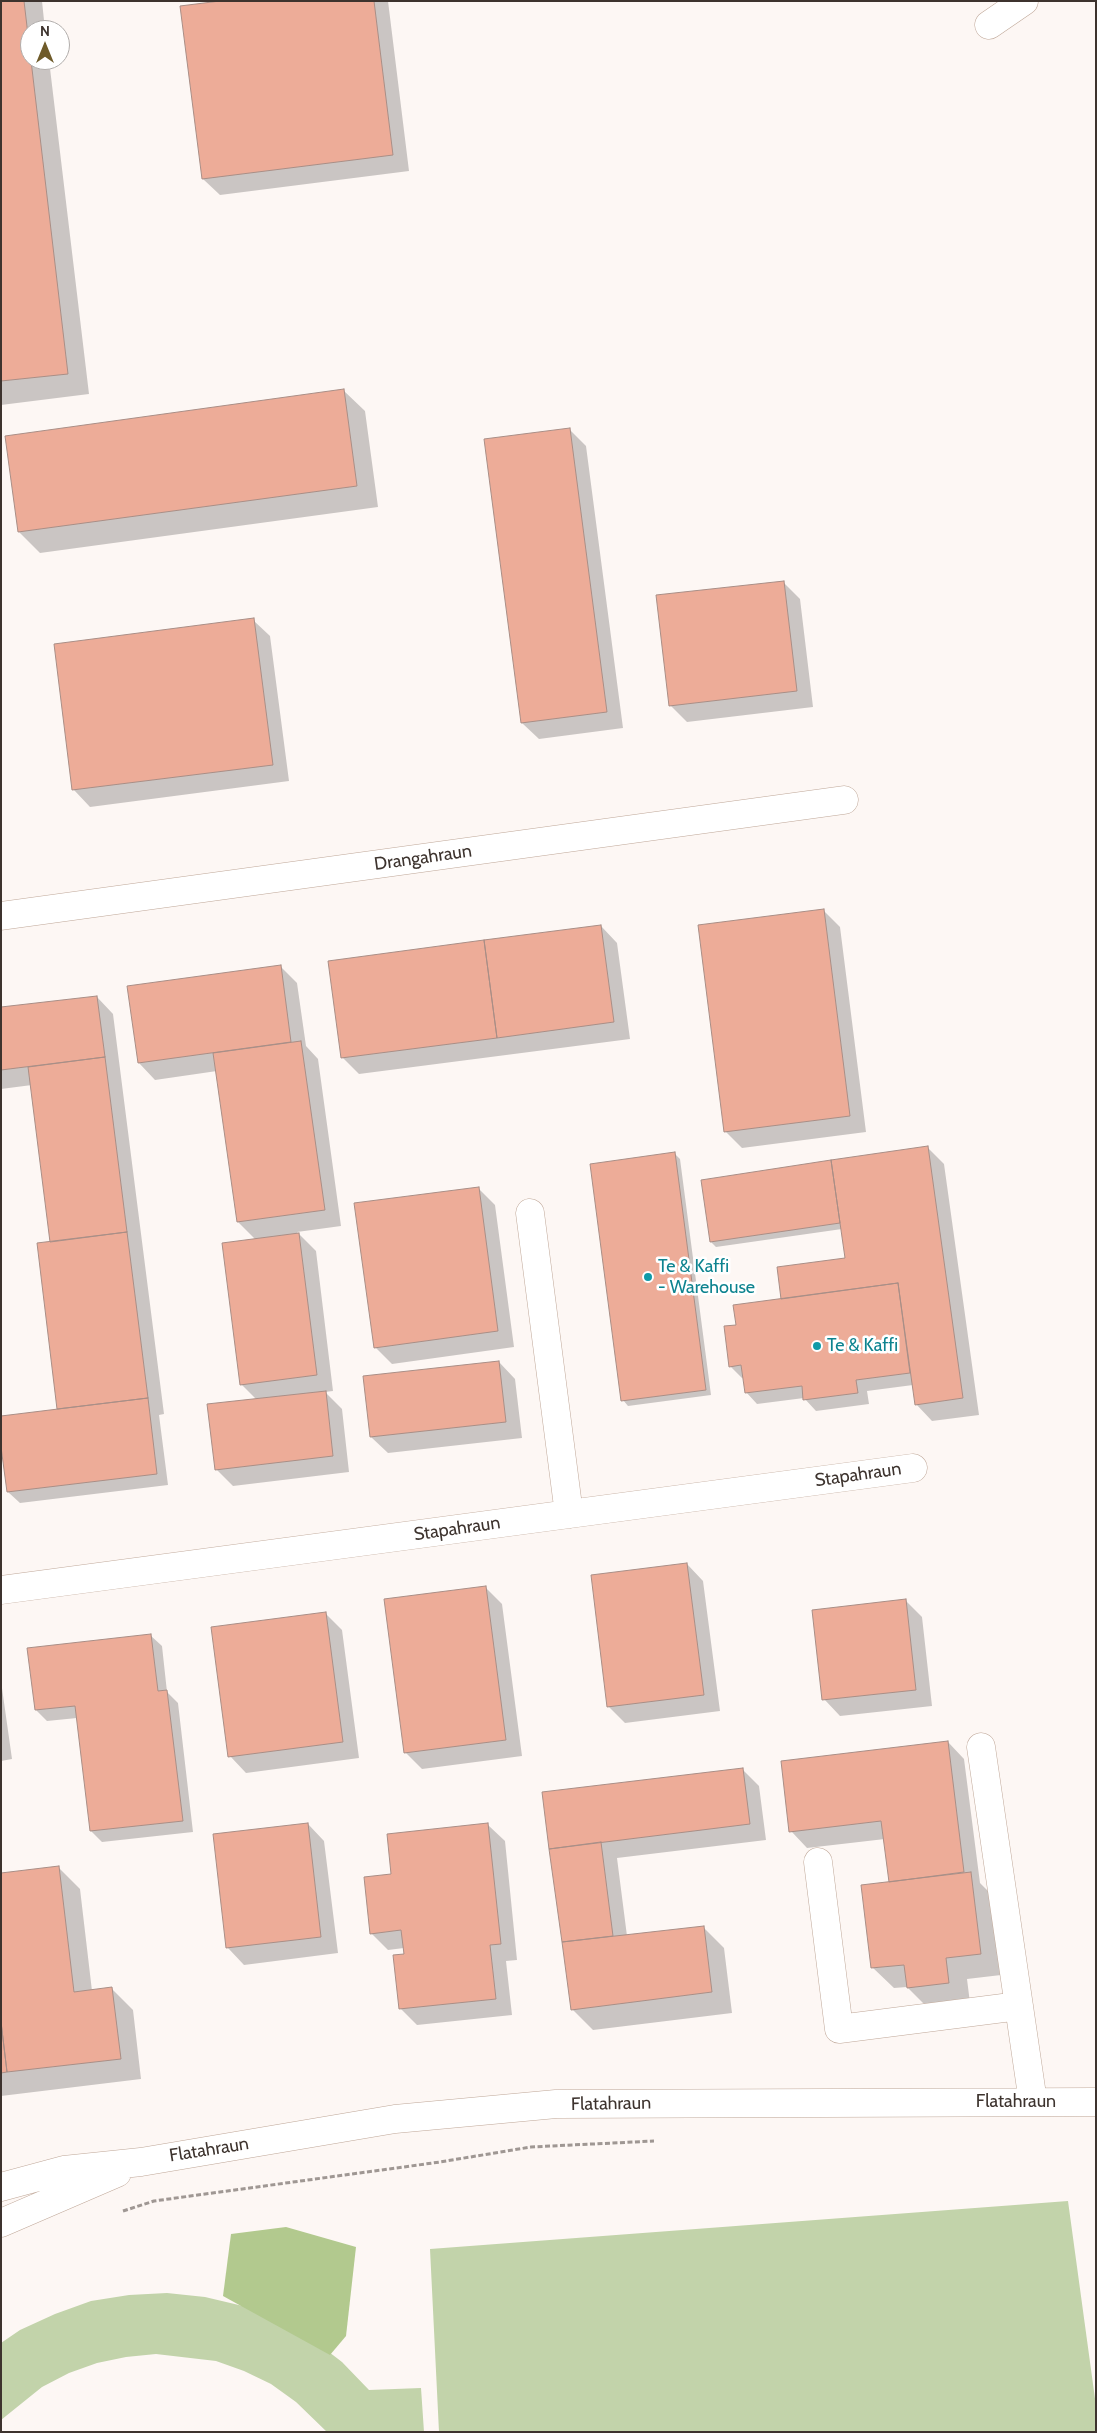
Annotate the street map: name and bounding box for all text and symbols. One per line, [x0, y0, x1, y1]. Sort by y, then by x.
north arrow [20, 20, 70, 70]
text: N [40, 22, 50, 40]
street label: Drangahraun [373, 840, 473, 876]
place label: Te & Kaffi - Warehouse [658, 1256, 755, 1298]
marker: Te & Kaffi - Warehouse [642, 1271, 654, 1283]
place label: Te & Kaffi [827, 1335, 898, 1357]
marker: Te & Kaffi [811, 1340, 823, 1352]
street label: Stapahraun [813, 1458, 903, 1492]
street label: Stapahraun [412, 1512, 502, 1546]
street label: Flatahraun [976, 2091, 1056, 2113]
street label: Flatahraun [571, 2093, 651, 2115]
street label: Flatahraun [168, 2133, 250, 2167]

